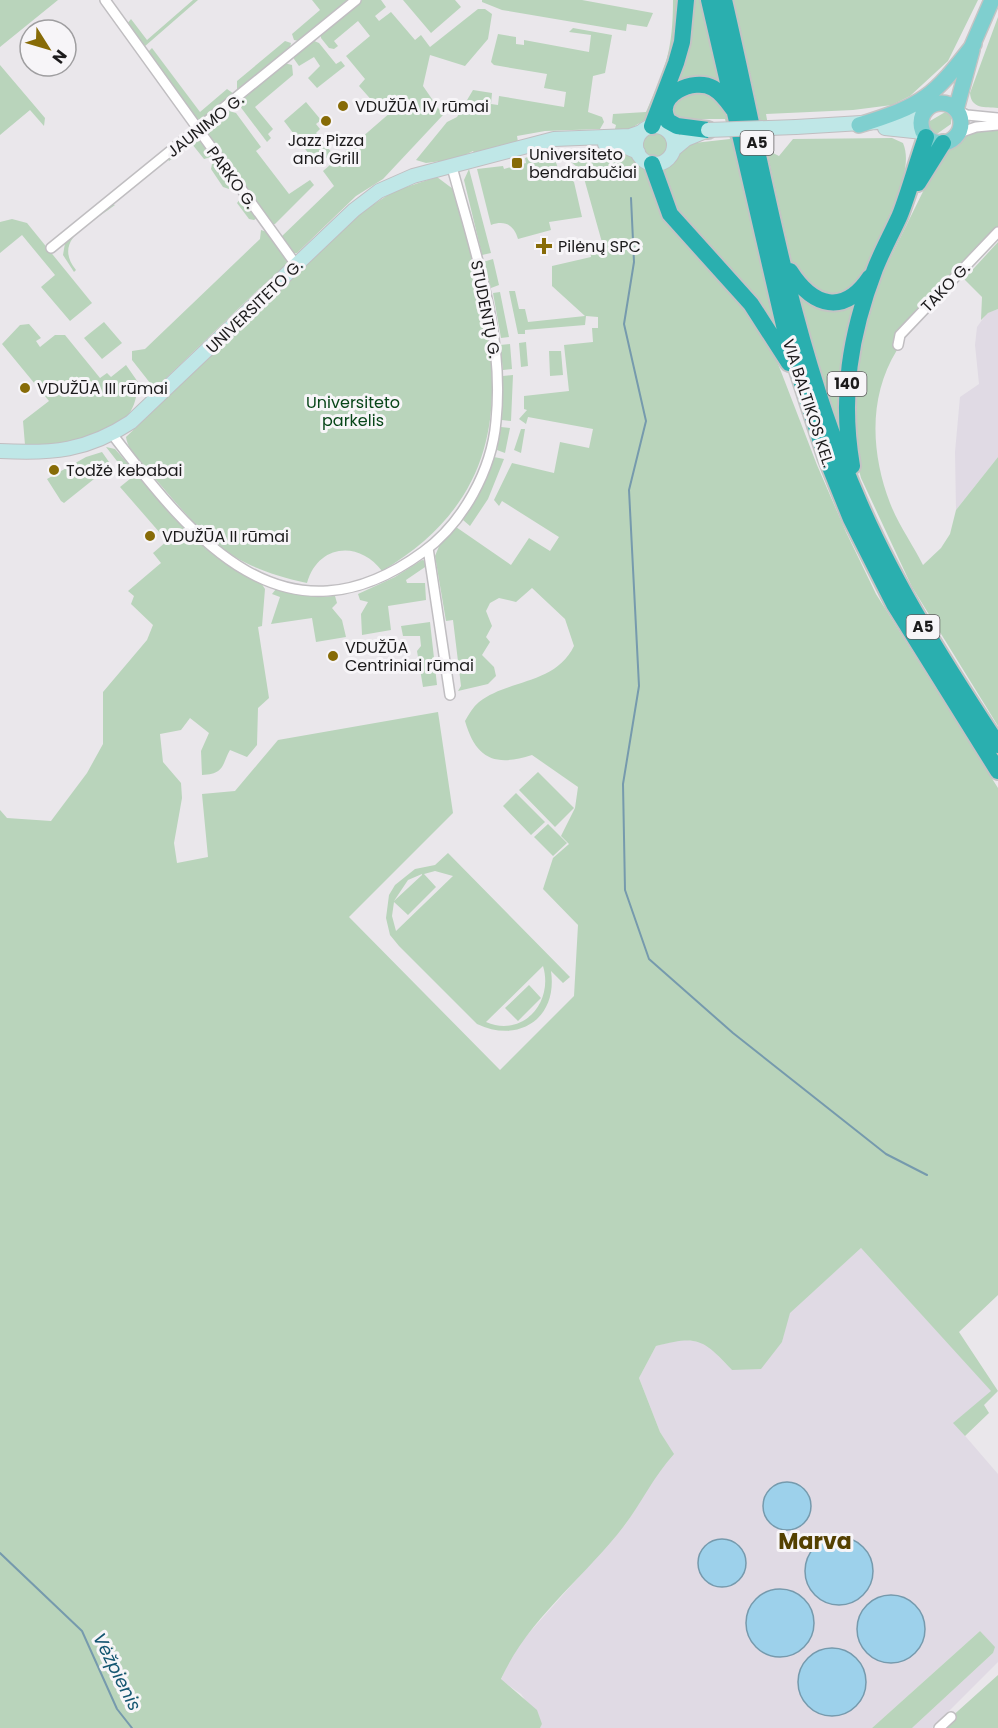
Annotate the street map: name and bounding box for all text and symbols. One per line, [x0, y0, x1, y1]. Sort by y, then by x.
north arrow [18, 18, 78, 78]
text: N [47, 45, 72, 68]
street label: JAUNIMO G. [162, 88, 249, 163]
place label: VDUŽŪA IV rūmai [355, 95, 489, 118]
marker: VDUŽŪA IV rūmai [336, 99, 350, 113]
marker: Jazz Pizza and Grill [319, 114, 333, 128]
place label: Jazz Pizza and Grill [288, 129, 364, 170]
road number: A5 [740, 131, 774, 155]
street label: PARKO G. [201, 141, 262, 213]
place label: Universiteto bendrabučiai [529, 143, 637, 184]
marker: Universiteto bendrabučiai [510, 156, 524, 170]
place label: Pilėnų SPC [558, 235, 641, 258]
marker: Pilėnų SPC [535, 237, 553, 255]
street label: UNIVERSITETO G. [201, 254, 308, 358]
street label: TAKO G. [916, 257, 975, 318]
street label: STUDENTŲ G. [465, 258, 506, 360]
street label: VIA BALTIKOS KEL. [777, 336, 840, 470]
road number: 140 [828, 372, 866, 396]
place label: VDUŽŪA III rūmai [37, 377, 168, 400]
marker: VDUŽŪA III rūmai [18, 381, 32, 395]
park label: Universiteto parkelis [306, 391, 400, 432]
place label: Todžė kebabai [66, 459, 183, 482]
marker: Todžė kebabai [47, 463, 61, 477]
place label: VDUŽŪA II rūmai [162, 525, 289, 548]
marker: VDUŽŪA II rūmai [143, 529, 157, 543]
road number: A5 [906, 615, 940, 639]
place label: VDUŽŪA Centriniai rūmai [345, 636, 474, 677]
marker: VDUŽŪA Centriniai rūmai [326, 649, 340, 663]
district label: Marva [778, 1526, 852, 1557]
water label: Vėžpienis [87, 1628, 148, 1715]

